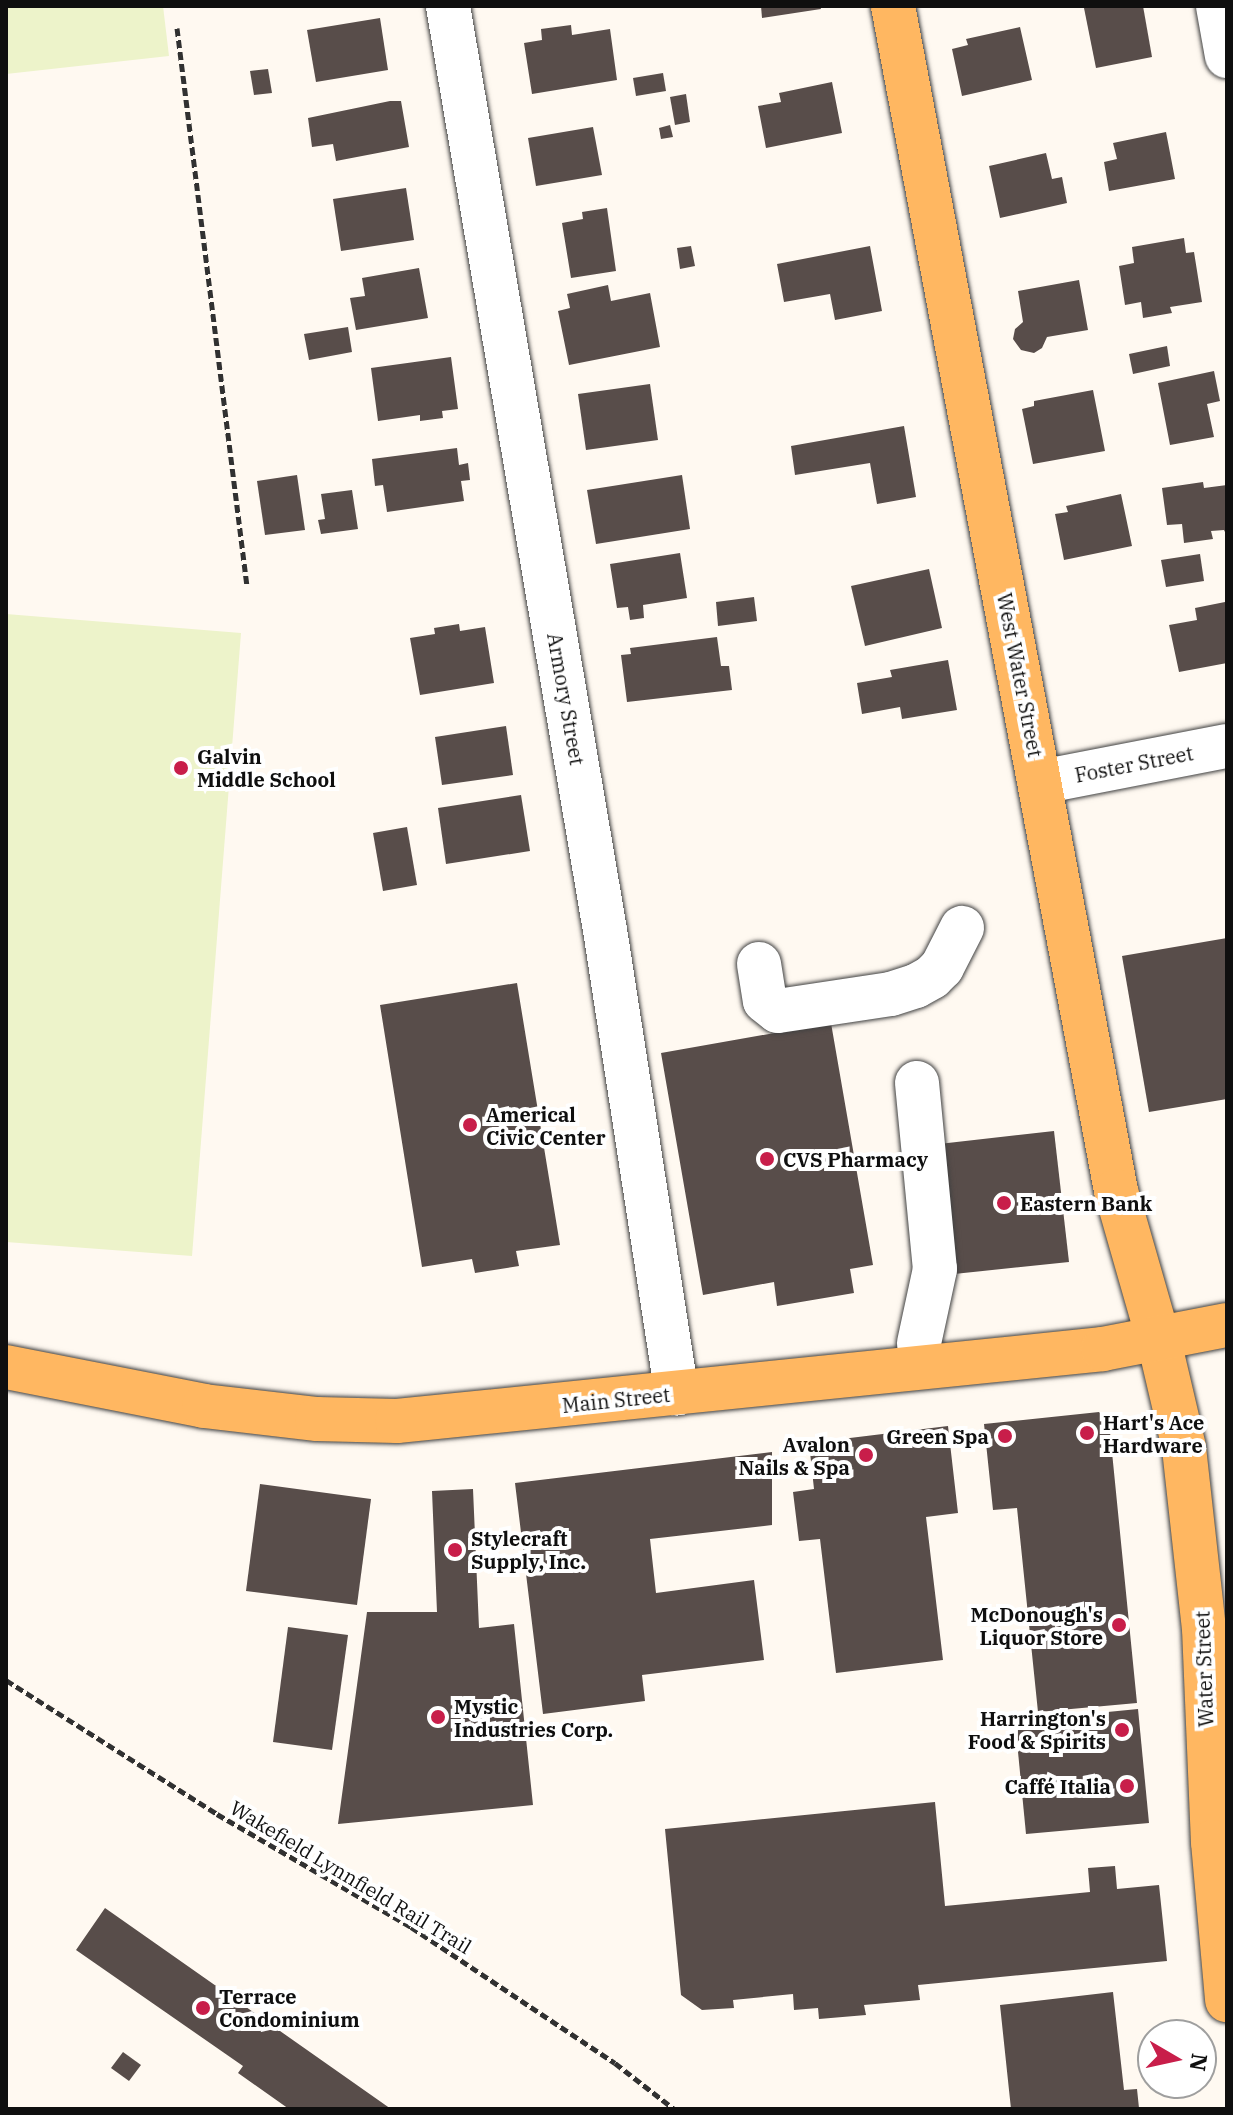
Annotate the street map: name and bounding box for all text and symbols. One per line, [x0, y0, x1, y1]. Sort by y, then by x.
street label: West Water Street [992, 591, 1048, 759]
street label: Armory Street [543, 631, 589, 767]
street label: Foster Street [1073, 741, 1195, 787]
place label: Galvin Middle School [197, 744, 336, 791]
marker: Galvin Middle School [172, 759, 190, 777]
place label: Americal Civic Center [486, 1102, 606, 1149]
marker: Americal Civic Center [461, 1116, 479, 1134]
place label: CVS Pharmacy [783, 1147, 928, 1171]
marker: CVS Pharmacy [758, 1150, 776, 1168]
place label: Eastern Bank [1020, 1191, 1152, 1215]
marker: Eastern Bank [995, 1194, 1013, 1212]
street label: Main Street [561, 1382, 671, 1418]
place label: Hart's Ace Hardware [1103, 1410, 1204, 1457]
place label: Green Spa [886, 1424, 989, 1448]
marker: Hart's Ace Hardware [1078, 1424, 1096, 1442]
marker: Green Spa [996, 1427, 1014, 1445]
place label: Avalon Nails & Spa [739, 1432, 850, 1479]
marker: Avalon Nails & Spa [857, 1446, 875, 1464]
place label: Stylecraft Supply, Inc. [471, 1526, 586, 1573]
marker: Stylecraft Supply, Inc. [446, 1541, 464, 1559]
place label: McDonough's Liquor Store [971, 1602, 1103, 1649]
street label: Water Street [1190, 1610, 1218, 1728]
marker: McDonough's Liquor Store [1110, 1616, 1128, 1634]
place label: Mystic Industries Corp. [454, 1694, 613, 1741]
place label: Harrington's Food & Spirits [968, 1706, 1106, 1753]
marker: Mystic Industries Corp. [429, 1708, 447, 1726]
marker: Harrington's Food & Spirits [1113, 1721, 1131, 1739]
place label: Caffé Italia [1004, 1774, 1111, 1798]
marker: Caffé Italia [1118, 1777, 1136, 1795]
street label: Wakefield Lynnfield Rail Trail [226, 1795, 476, 1959]
place label: Terrace Condominium [219, 1984, 360, 2031]
marker: Terrace Condominium [194, 1999, 212, 2017]
north arrow [1137, 2019, 1217, 2099]
text: N [1184, 2052, 1215, 2073]

